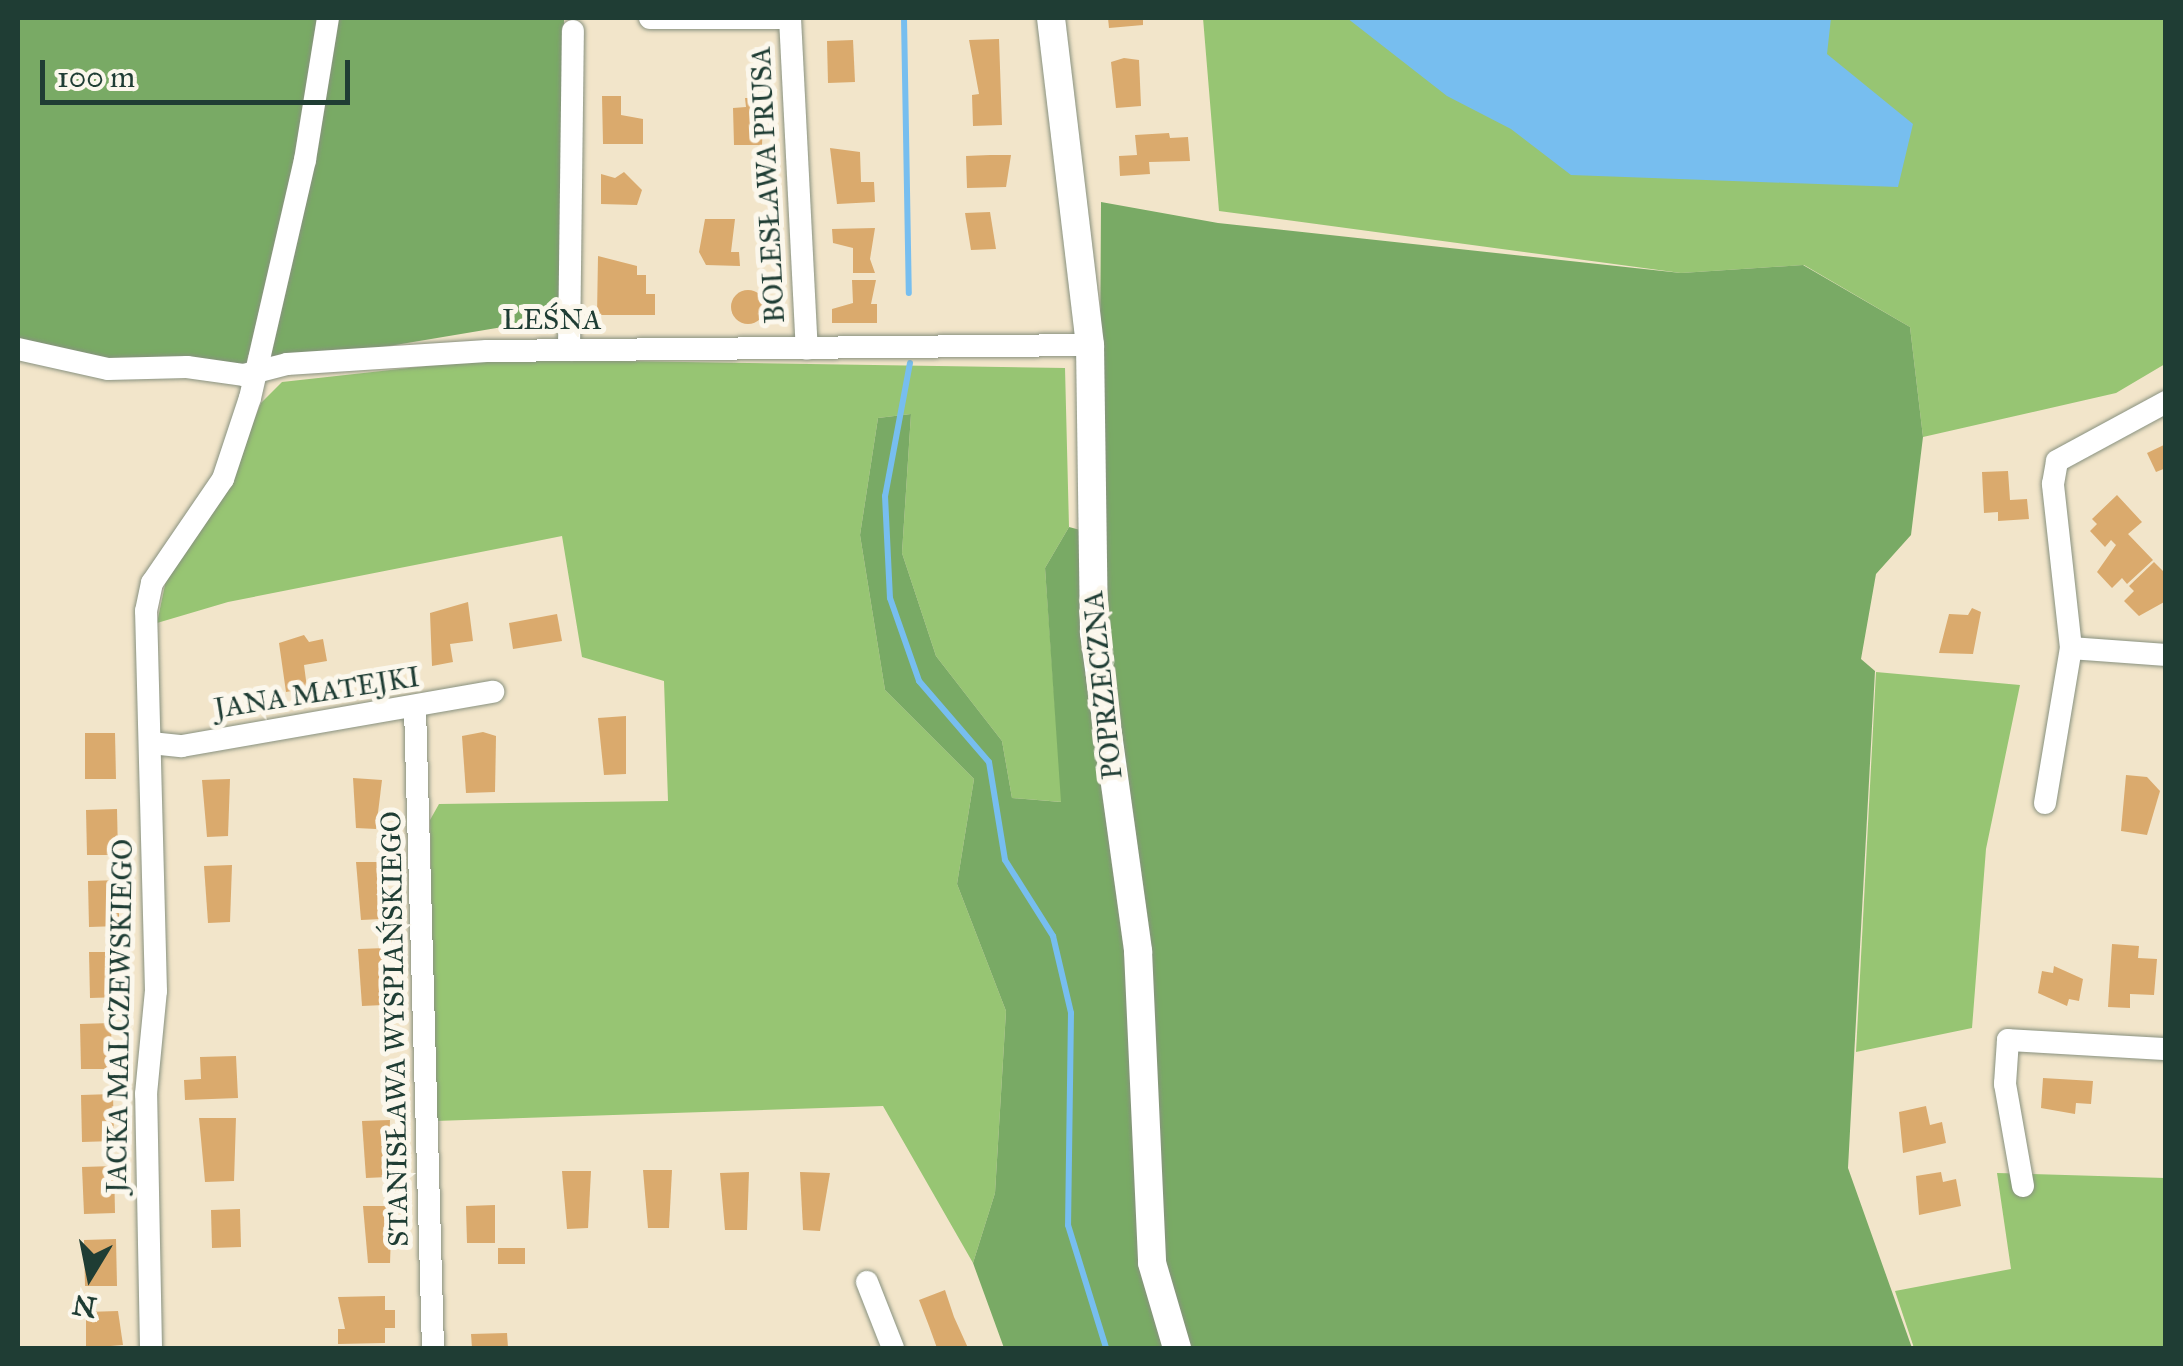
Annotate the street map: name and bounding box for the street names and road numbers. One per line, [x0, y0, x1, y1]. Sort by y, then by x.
street label: BOLESŁAWA PRUSA [744, 46, 792, 324]
street label: LEŚNA [502, 303, 602, 337]
street label: POPRZECZNA [1076, 589, 1130, 781]
street label: JANA MATEJKI [212, 660, 422, 726]
street label: STANISŁAWA WYSPIAŃSKIEGO [374, 811, 416, 1247]
street label: JACKA MALCZEWSKIEGO [100, 839, 140, 1193]

